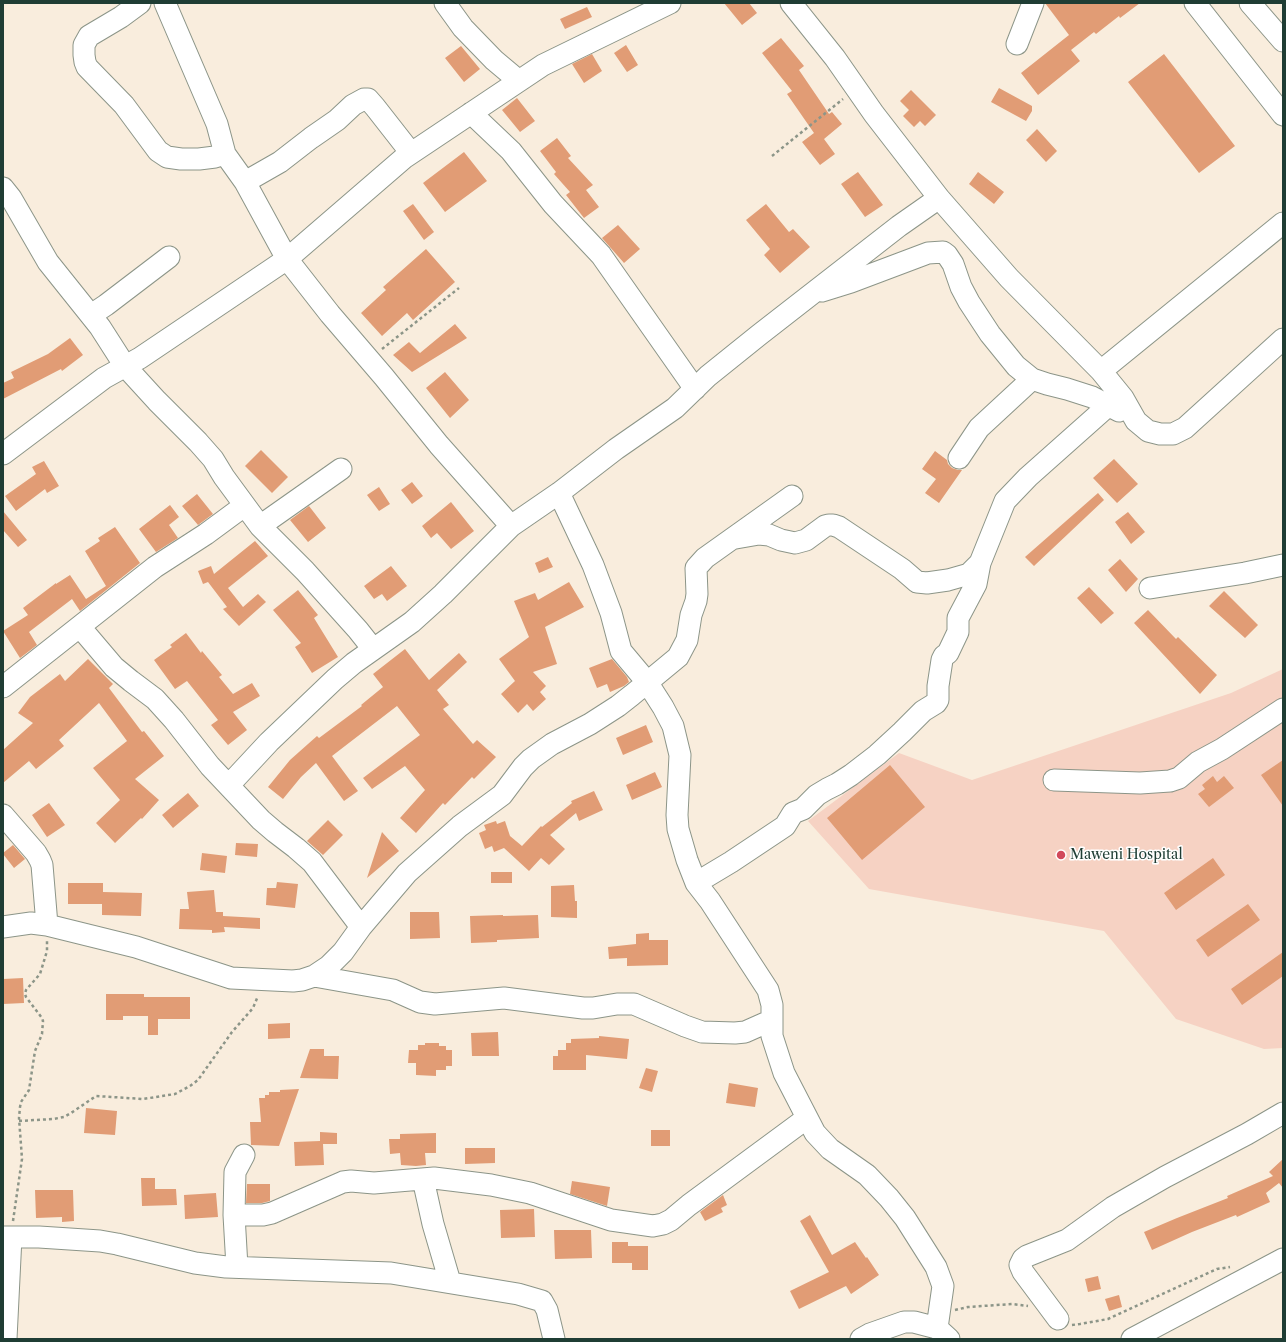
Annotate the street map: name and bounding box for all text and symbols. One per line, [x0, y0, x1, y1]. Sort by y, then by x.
place label: Maweni Hospital [1070, 847, 1183, 863]
marker: Maweni Hospital [1055, 849, 1067, 861]

